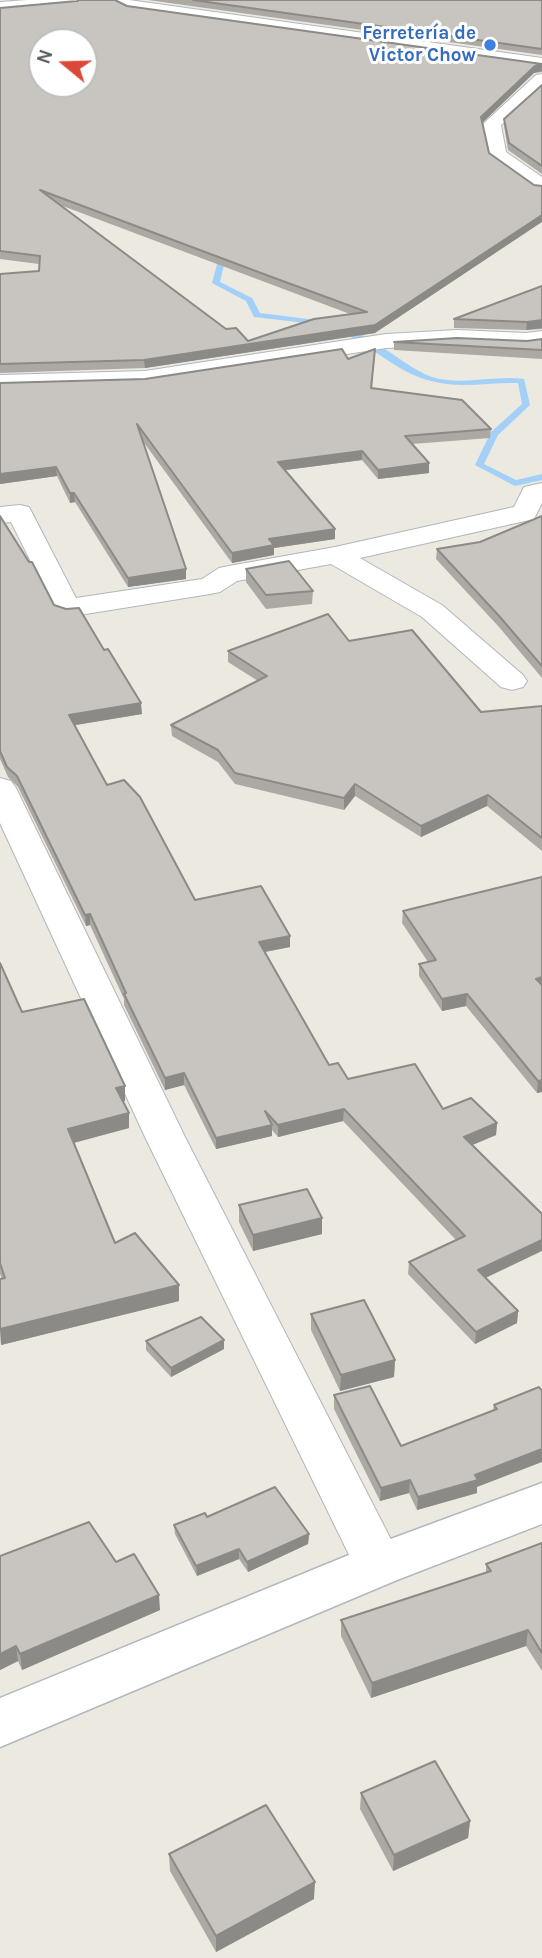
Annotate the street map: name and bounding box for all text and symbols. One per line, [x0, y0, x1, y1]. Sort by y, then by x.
place label: Ferretería de Victor Chow [362, 23, 476, 67]
north arrow [28, 28, 98, 98]
marker: Ferretería de Victor Chow [482, 37, 498, 53]
text: N [32, 47, 58, 67]

